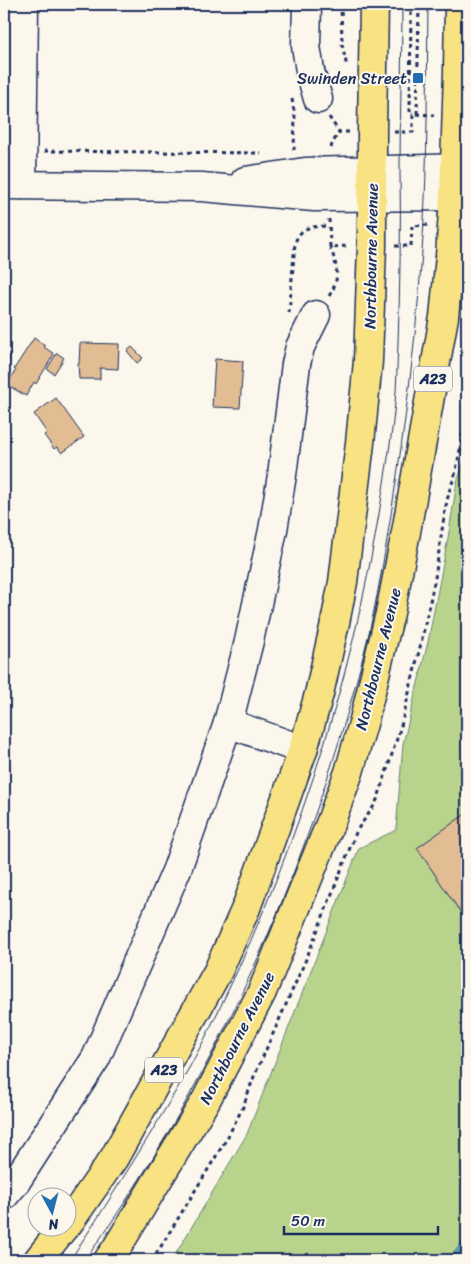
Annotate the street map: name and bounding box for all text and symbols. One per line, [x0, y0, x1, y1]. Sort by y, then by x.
place label: Swinden Street [297, 64, 407, 93]
marker: Swinden Street [411, 71, 425, 85]
street label: Northbourne Avenue [355, 183, 387, 329]
road number: A23 [414, 366, 452, 392]
street label: Northbourne Avenue [346, 585, 410, 733]
street label: Northbourne Avenue [191, 966, 283, 1110]
road number: A23 [145, 1058, 183, 1082]
north arrow [28, 1186, 78, 1236]
scale bar [284, 1204, 437, 1236]
text: 50 m [291, 1208, 326, 1234]
text: N [47, 1211, 61, 1237]

